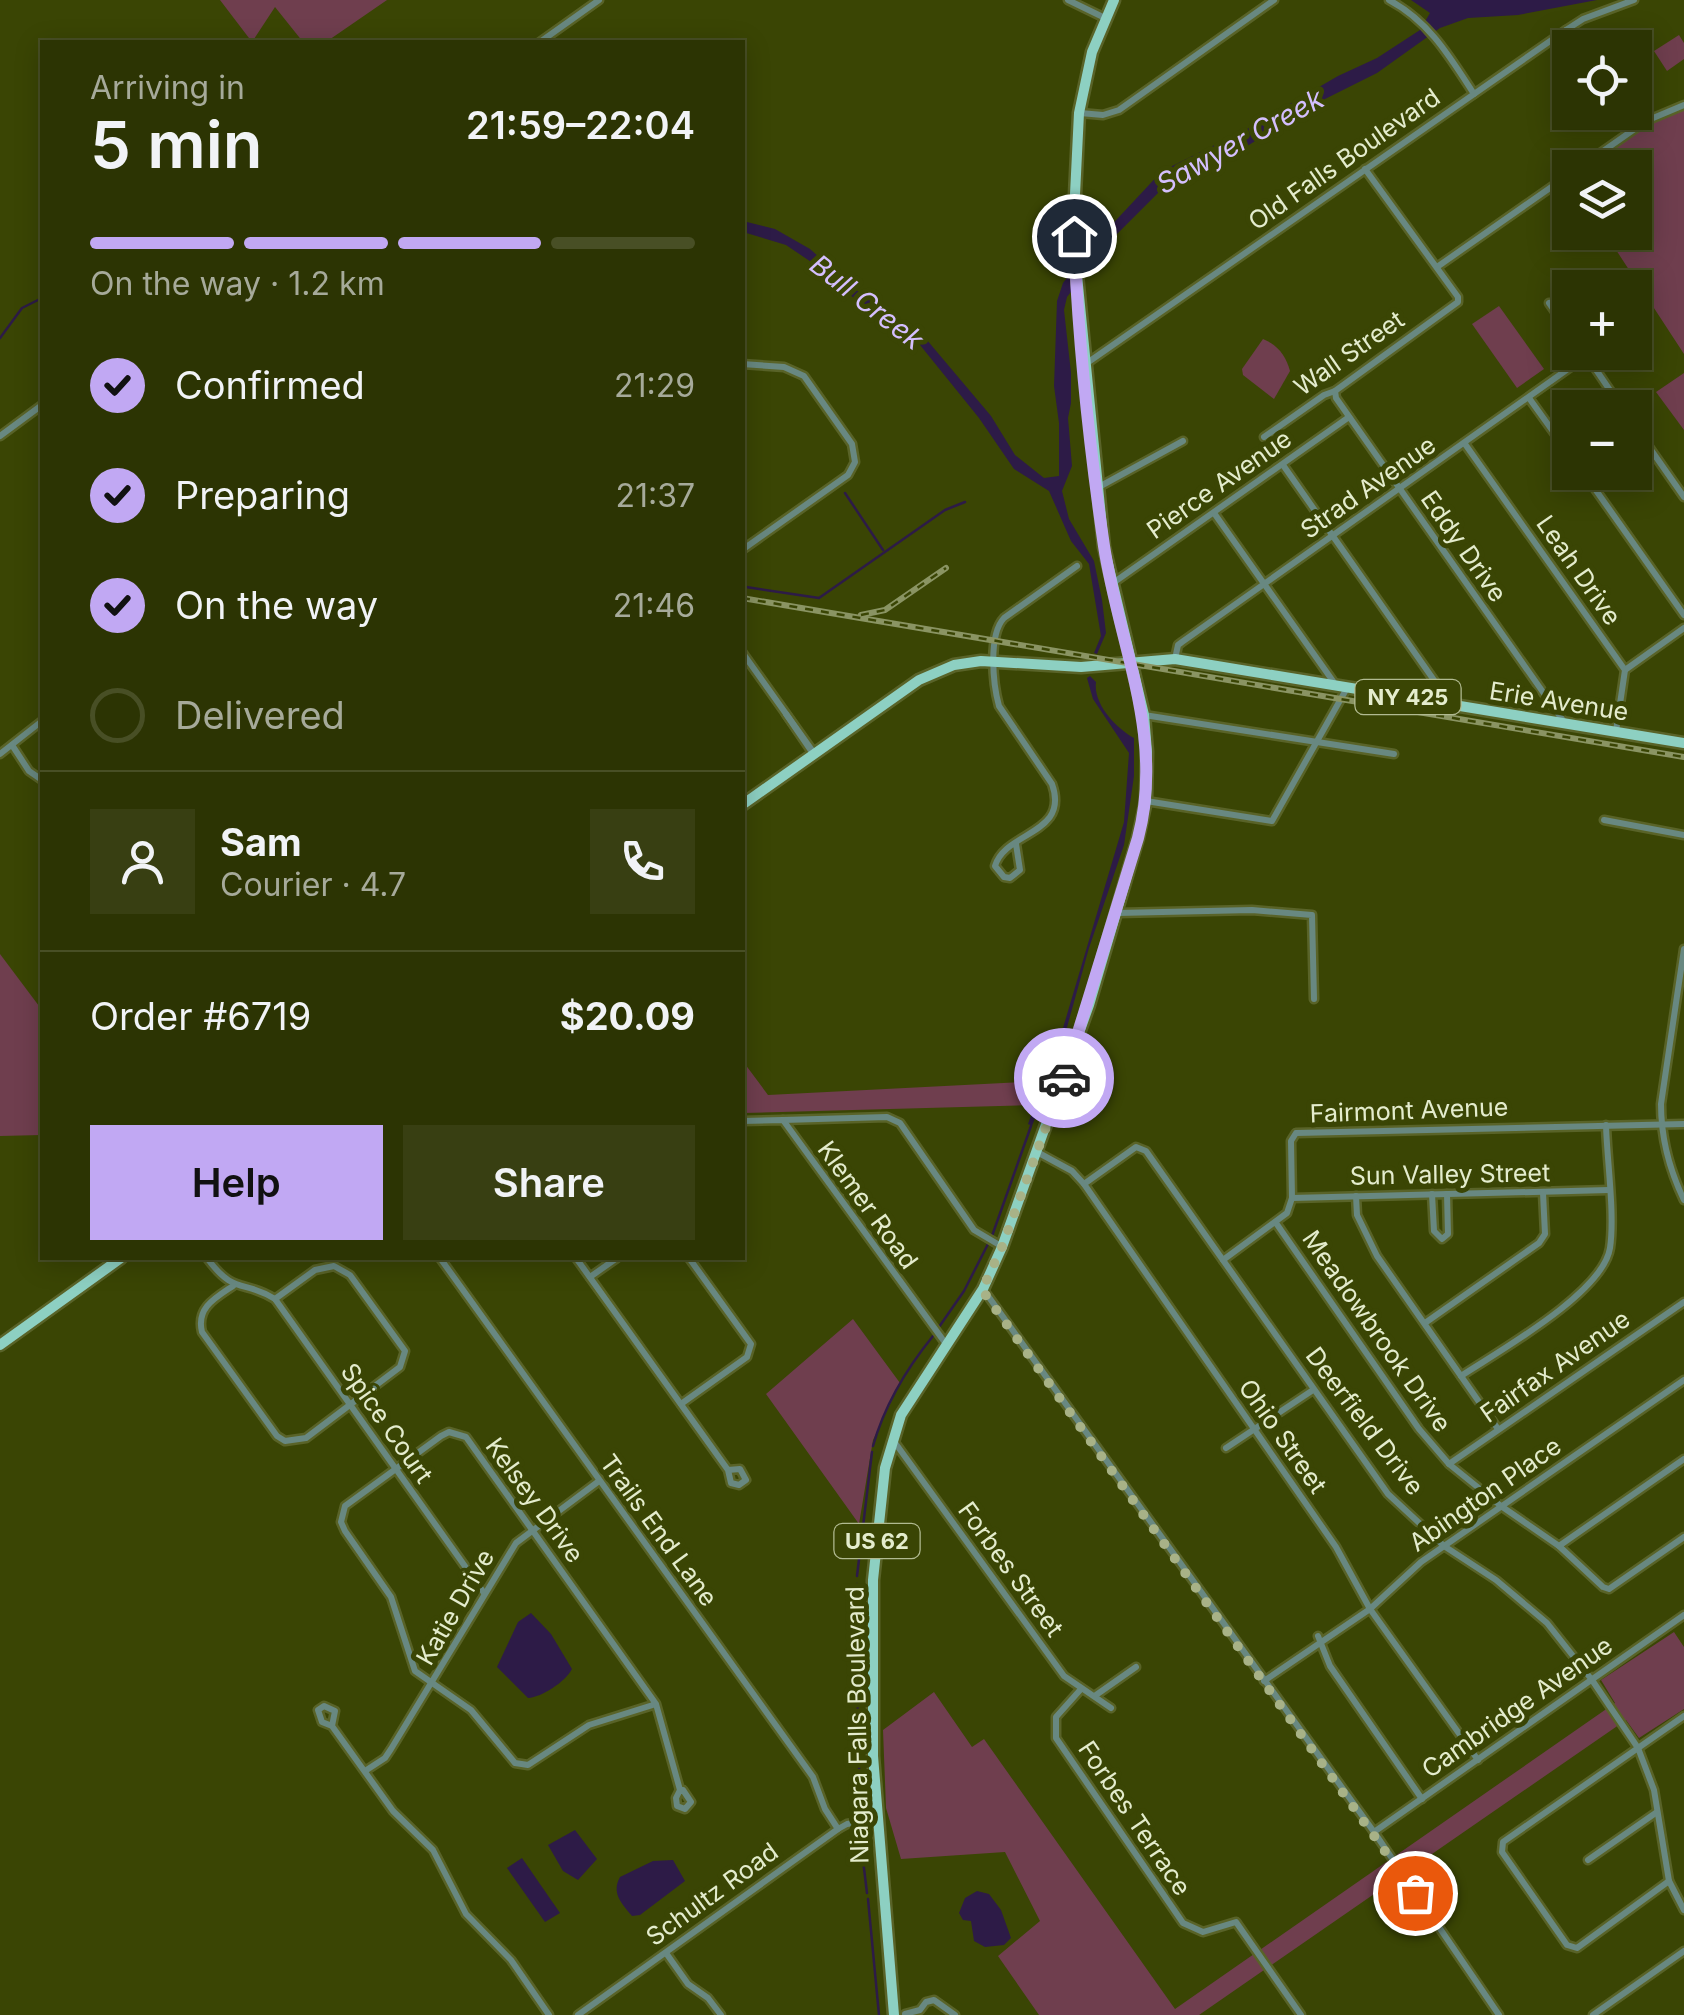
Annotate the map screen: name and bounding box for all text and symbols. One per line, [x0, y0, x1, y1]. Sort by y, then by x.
map controls [1552, 30, 1652, 490]
button: locate [1552, 30, 1652, 130]
text: Arriving in [90, 68, 245, 107]
water label: Sawyer Creek [1150, 81, 1330, 201]
street label: Old Falls Boulevard [1243, 82, 1445, 236]
text: 21:59–22:04 [466, 102, 695, 148]
text: 5 min [90, 105, 263, 184]
button: layers [1552, 150, 1652, 250]
pin [1032, 194, 1117, 279]
icon: home [1047, 209, 1102, 264]
water label: Bull Creek [804, 247, 931, 357]
text: On the way · 1.2 km [90, 264, 385, 303]
button: + [1552, 270, 1652, 370]
street label: Wall Street [1288, 304, 1410, 402]
icon: check [90, 358, 145, 413]
text: Confirmed [175, 362, 365, 408]
text: 21:29 [614, 366, 695, 405]
button: − [1552, 390, 1652, 490]
street label: Pierce Avenue [1141, 423, 1297, 545]
street label: Strad Avenue [1295, 429, 1441, 545]
icon: check [90, 468, 145, 523]
text: Preparing [175, 472, 350, 518]
text: 21:37 [615, 476, 695, 515]
street label: Eddy Drive [1415, 485, 1513, 607]
street label: Leah Drive [1530, 509, 1628, 631]
icon: check [90, 578, 145, 633]
text: On the way [175, 582, 378, 628]
text: 21:46 [613, 586, 695, 625]
street label: Erie Avenue [1487, 675, 1631, 727]
road number: NY 425 [1356, 680, 1460, 714]
text: Delivered [175, 692, 345, 738]
button: person [90, 809, 195, 914]
button: phone [590, 809, 695, 914]
text: Sam [220, 819, 302, 865]
text: Courier · 4.7 [220, 865, 406, 904]
text: Order #6719 [90, 993, 311, 1039]
text: $20.09 [560, 993, 695, 1039]
courier [1014, 1028, 1114, 1128]
icon: car [1037, 1051, 1092, 1106]
street label: Fairmont Avenue [1309, 1092, 1509, 1128]
button: Help [90, 1125, 383, 1240]
button: Share [403, 1125, 695, 1240]
street label: Klemer Road [812, 1135, 924, 1275]
street label: Sun Valley Street [1350, 1157, 1550, 1191]
street label: Meadowbrook Drive [1296, 1225, 1458, 1437]
street label: Fairfax Avenue [1475, 1303, 1635, 1429]
street label: Deerfield Drive [1300, 1341, 1430, 1501]
street label: Spice Court [335, 1357, 439, 1489]
street label: Ohio Street [1233, 1373, 1333, 1499]
street label: Abington Place [1403, 1431, 1567, 1557]
street label: Kelsey Drive [480, 1432, 590, 1568]
street label: Trails End Lane [594, 1448, 724, 1612]
street label: Forbes Street [952, 1496, 1070, 1642]
road number: US 62 [834, 1524, 920, 1558]
street label: Katie Drive [410, 1544, 500, 1670]
street label: Niagara Falls Boulevard [840, 1586, 874, 1864]
street label: Cambridge Avenue [1416, 1630, 1618, 1784]
street label: Forbes Terrace [1072, 1735, 1198, 1901]
street label: Schultz Road [640, 1836, 784, 1952]
pin [1373, 1851, 1458, 1936]
icon: bag [1388, 1866, 1443, 1921]

